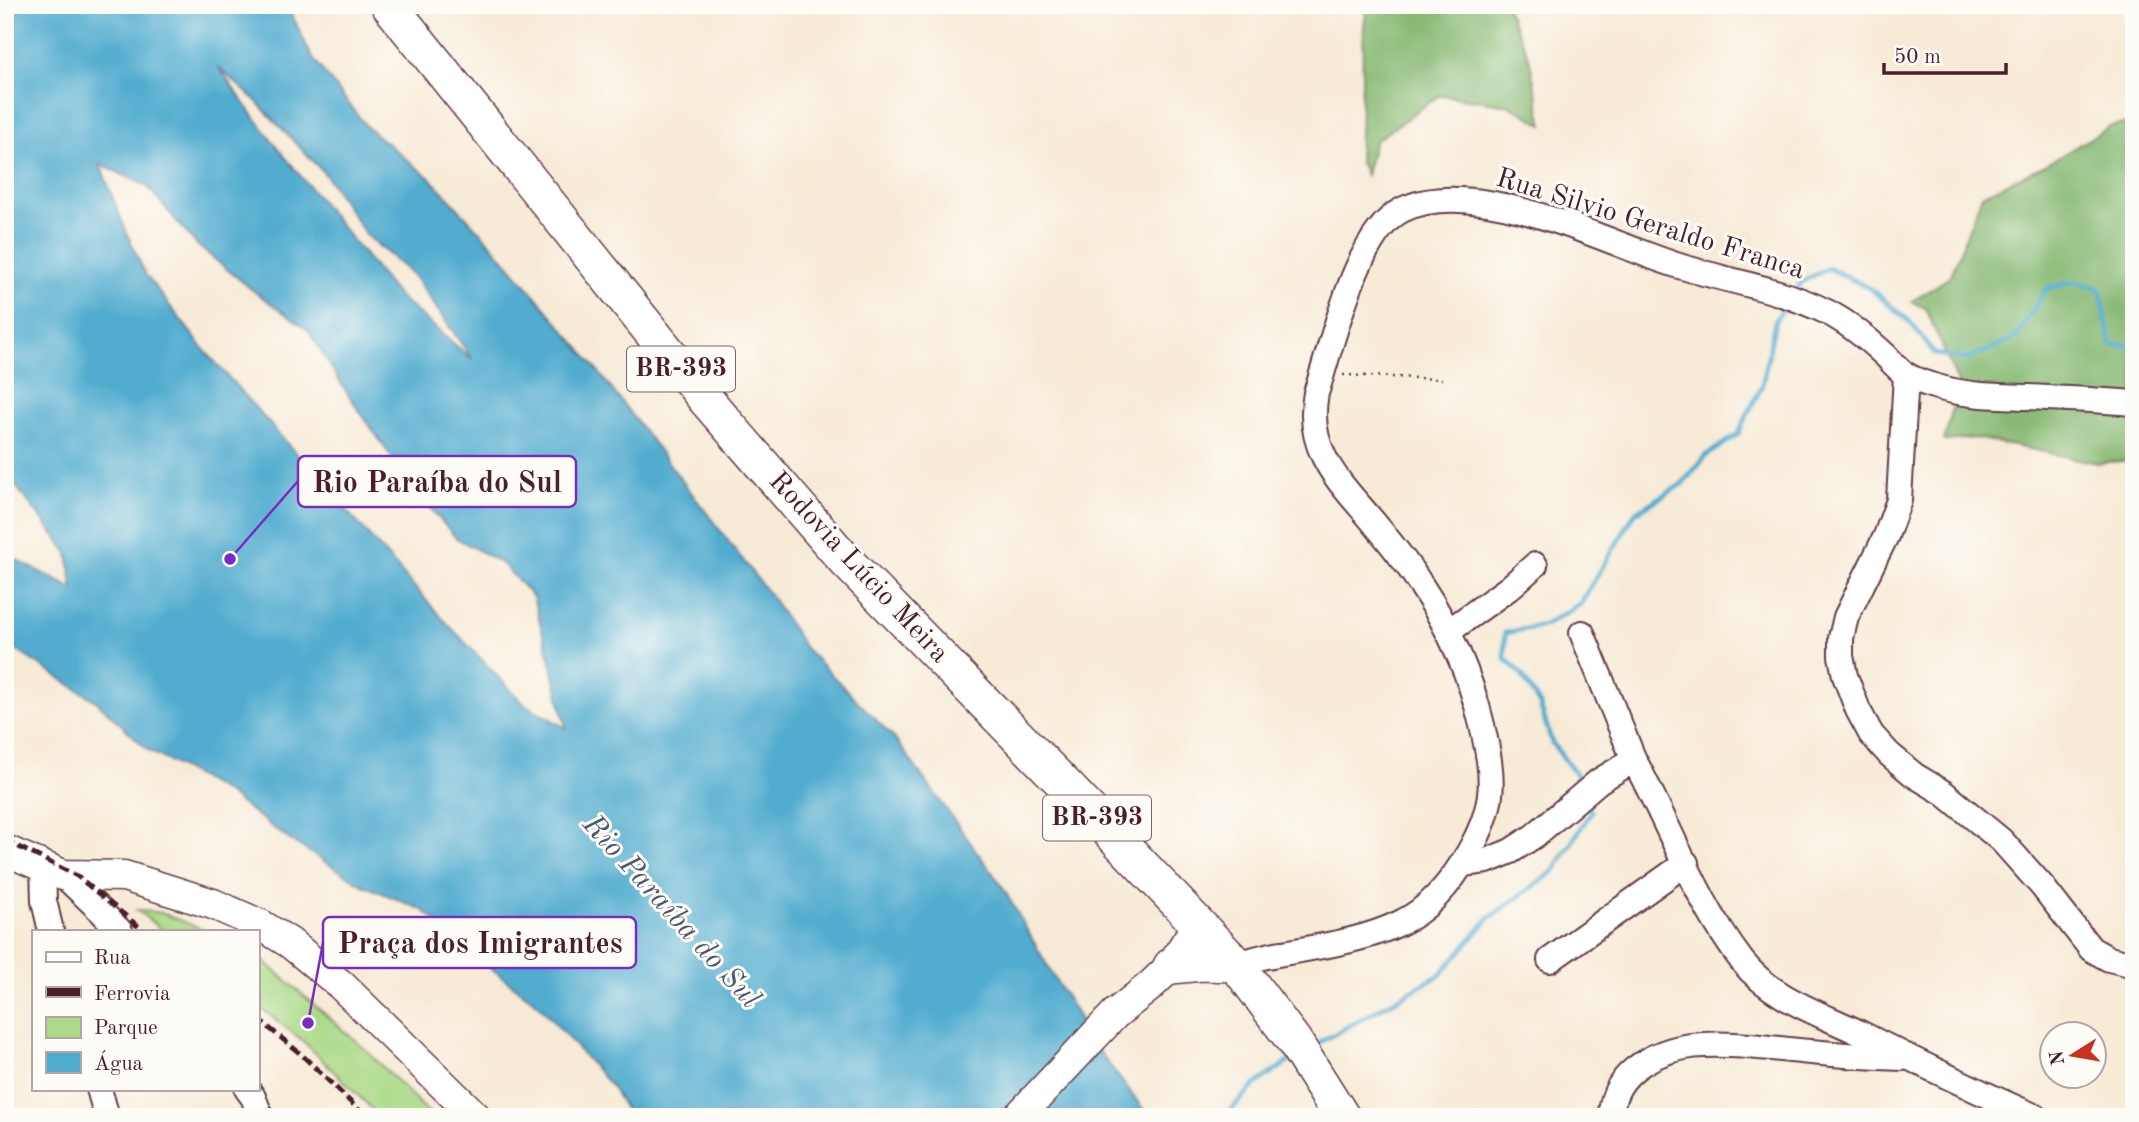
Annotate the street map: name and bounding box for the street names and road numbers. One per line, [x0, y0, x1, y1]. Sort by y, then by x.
street label: Rua Silvio Geraldo Franca [1492, 165, 1808, 285]
road number: BR-393 [627, 346, 735, 392]
street label: Rodovia Lúcio Meira [763, 467, 954, 669]
road number: BR-393 [1043, 796, 1151, 840]

